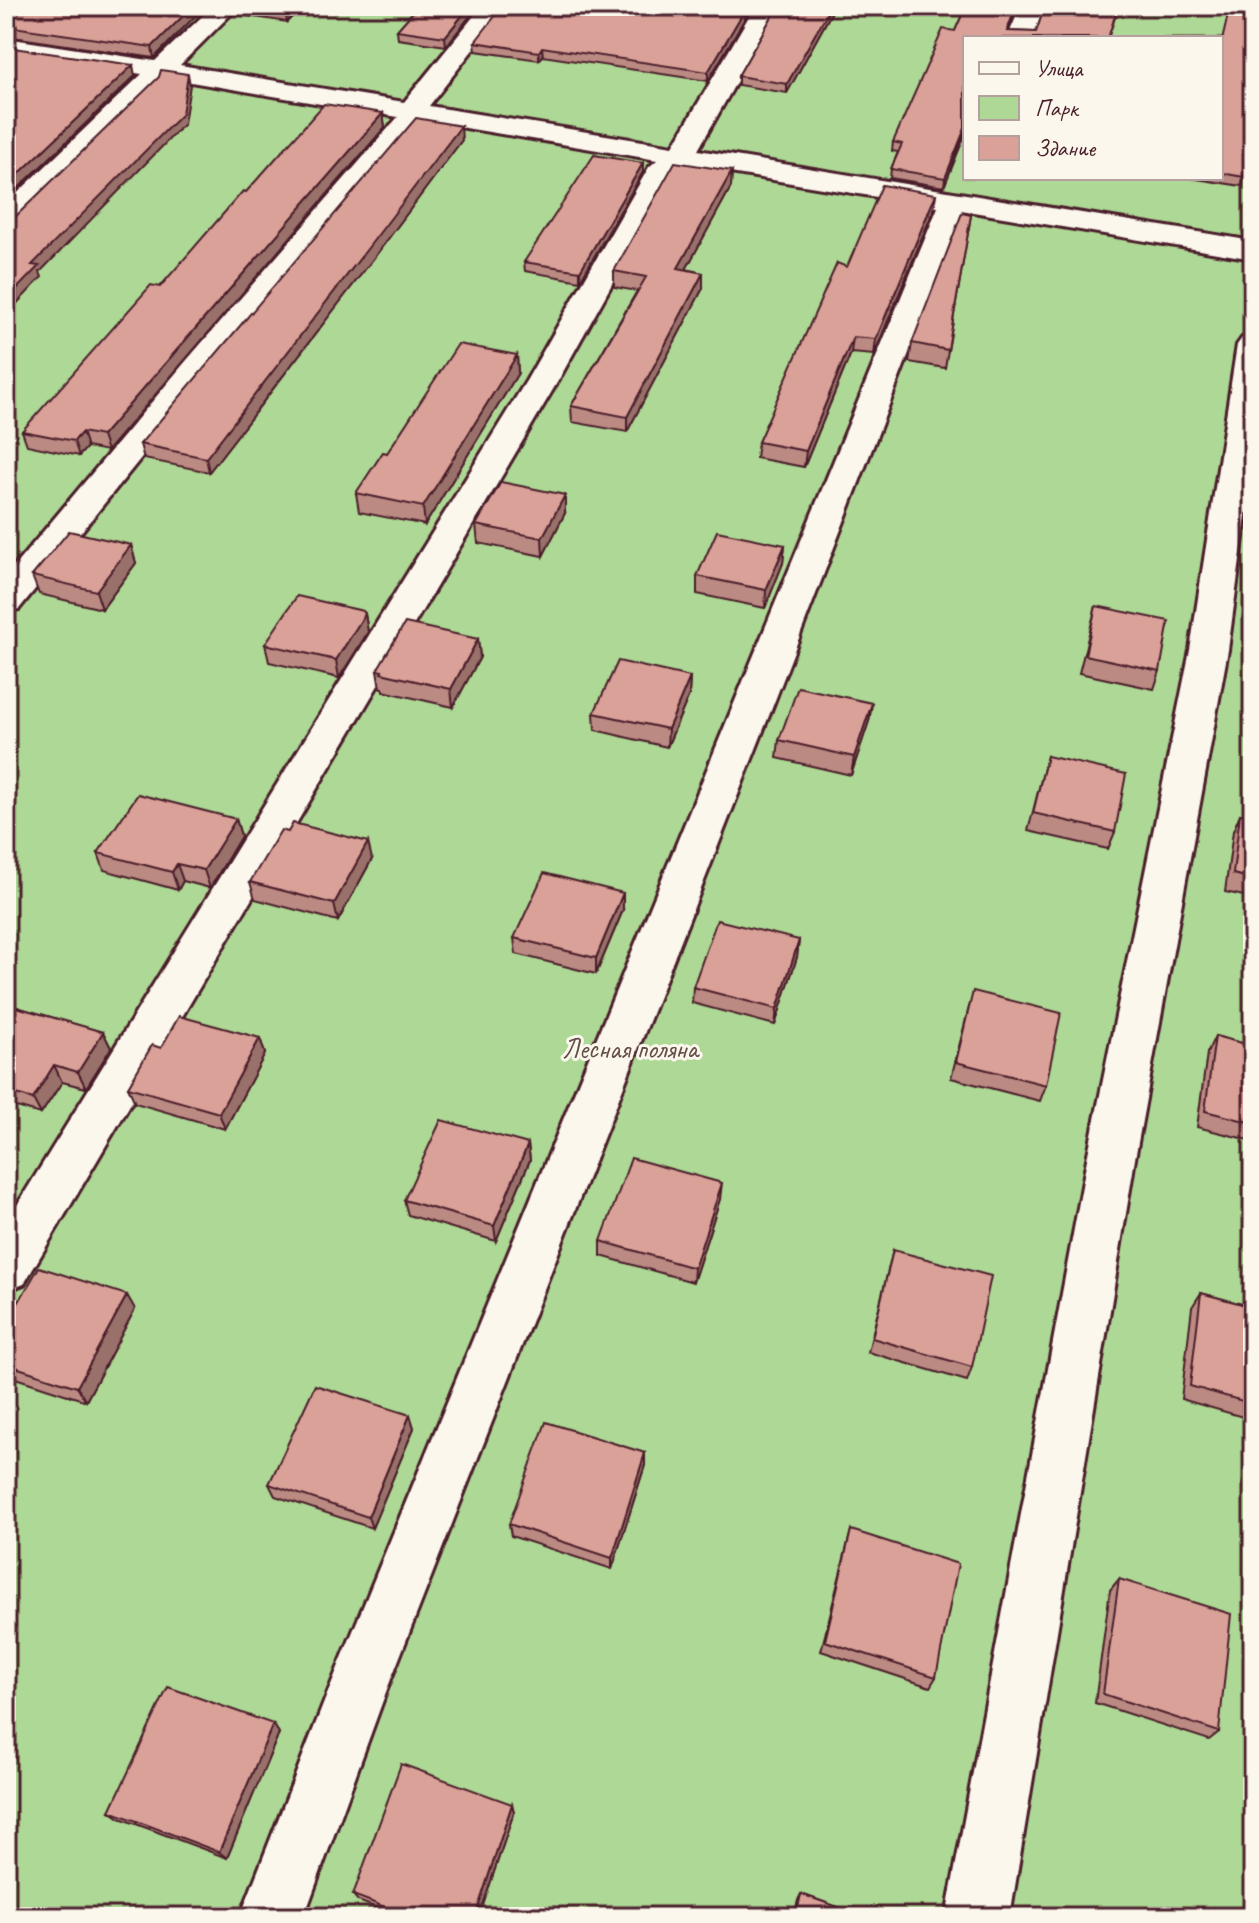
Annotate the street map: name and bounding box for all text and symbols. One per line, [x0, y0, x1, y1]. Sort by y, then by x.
legend [963, 36, 1223, 180]
text: Улица [1035, 53, 1084, 83]
text: Парк [1035, 93, 1080, 123]
text: Здание [1035, 133, 1097, 163]
park label: Лесная поляна [562, 1031, 700, 1066]

